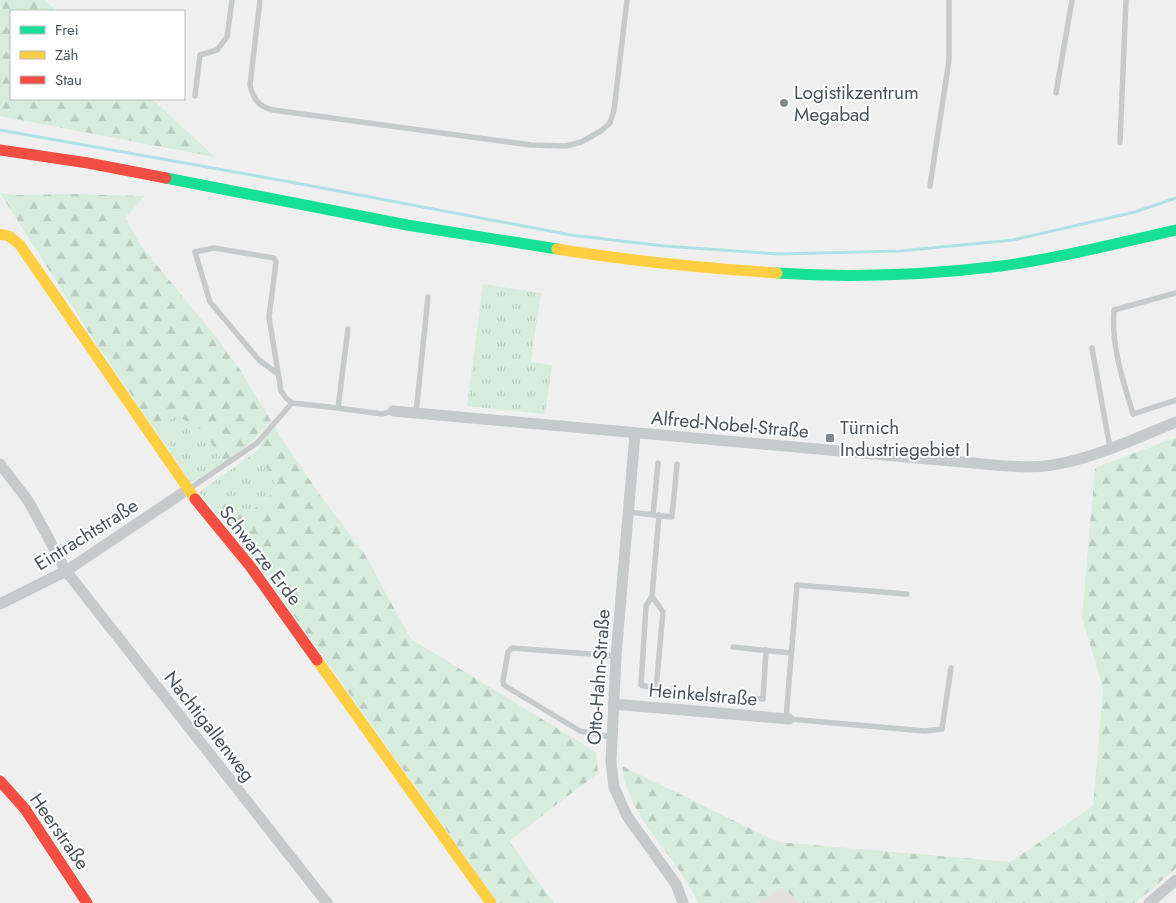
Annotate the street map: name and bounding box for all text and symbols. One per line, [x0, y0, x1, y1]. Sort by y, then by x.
legend [10, 10, 185, 100]
text: Frei [55, 19, 79, 41]
text: Zäh [55, 44, 78, 66]
text: Stau [55, 69, 82, 91]
place label: Logistikzentrum Megabad [794, 79, 919, 128]
marker: Logistikzentrum Megabad [778, 97, 790, 109]
street label: Alfred-Nobel-Straße [650, 404, 810, 445]
place label: Türnich Industriegebiet I [840, 414, 970, 463]
marker: Türnich Industriegebiet I [824, 432, 836, 444]
street label: Eintrachtstraße [29, 492, 143, 577]
street label: Schwarze Erde [213, 500, 308, 611]
street label: Otto-Hahn-Straße [580, 608, 617, 746]
street label: Nachtigallenweg [158, 665, 262, 787]
street label: Heinkelstraße [648, 676, 759, 713]
street label: Heerstraße [23, 787, 96, 875]

